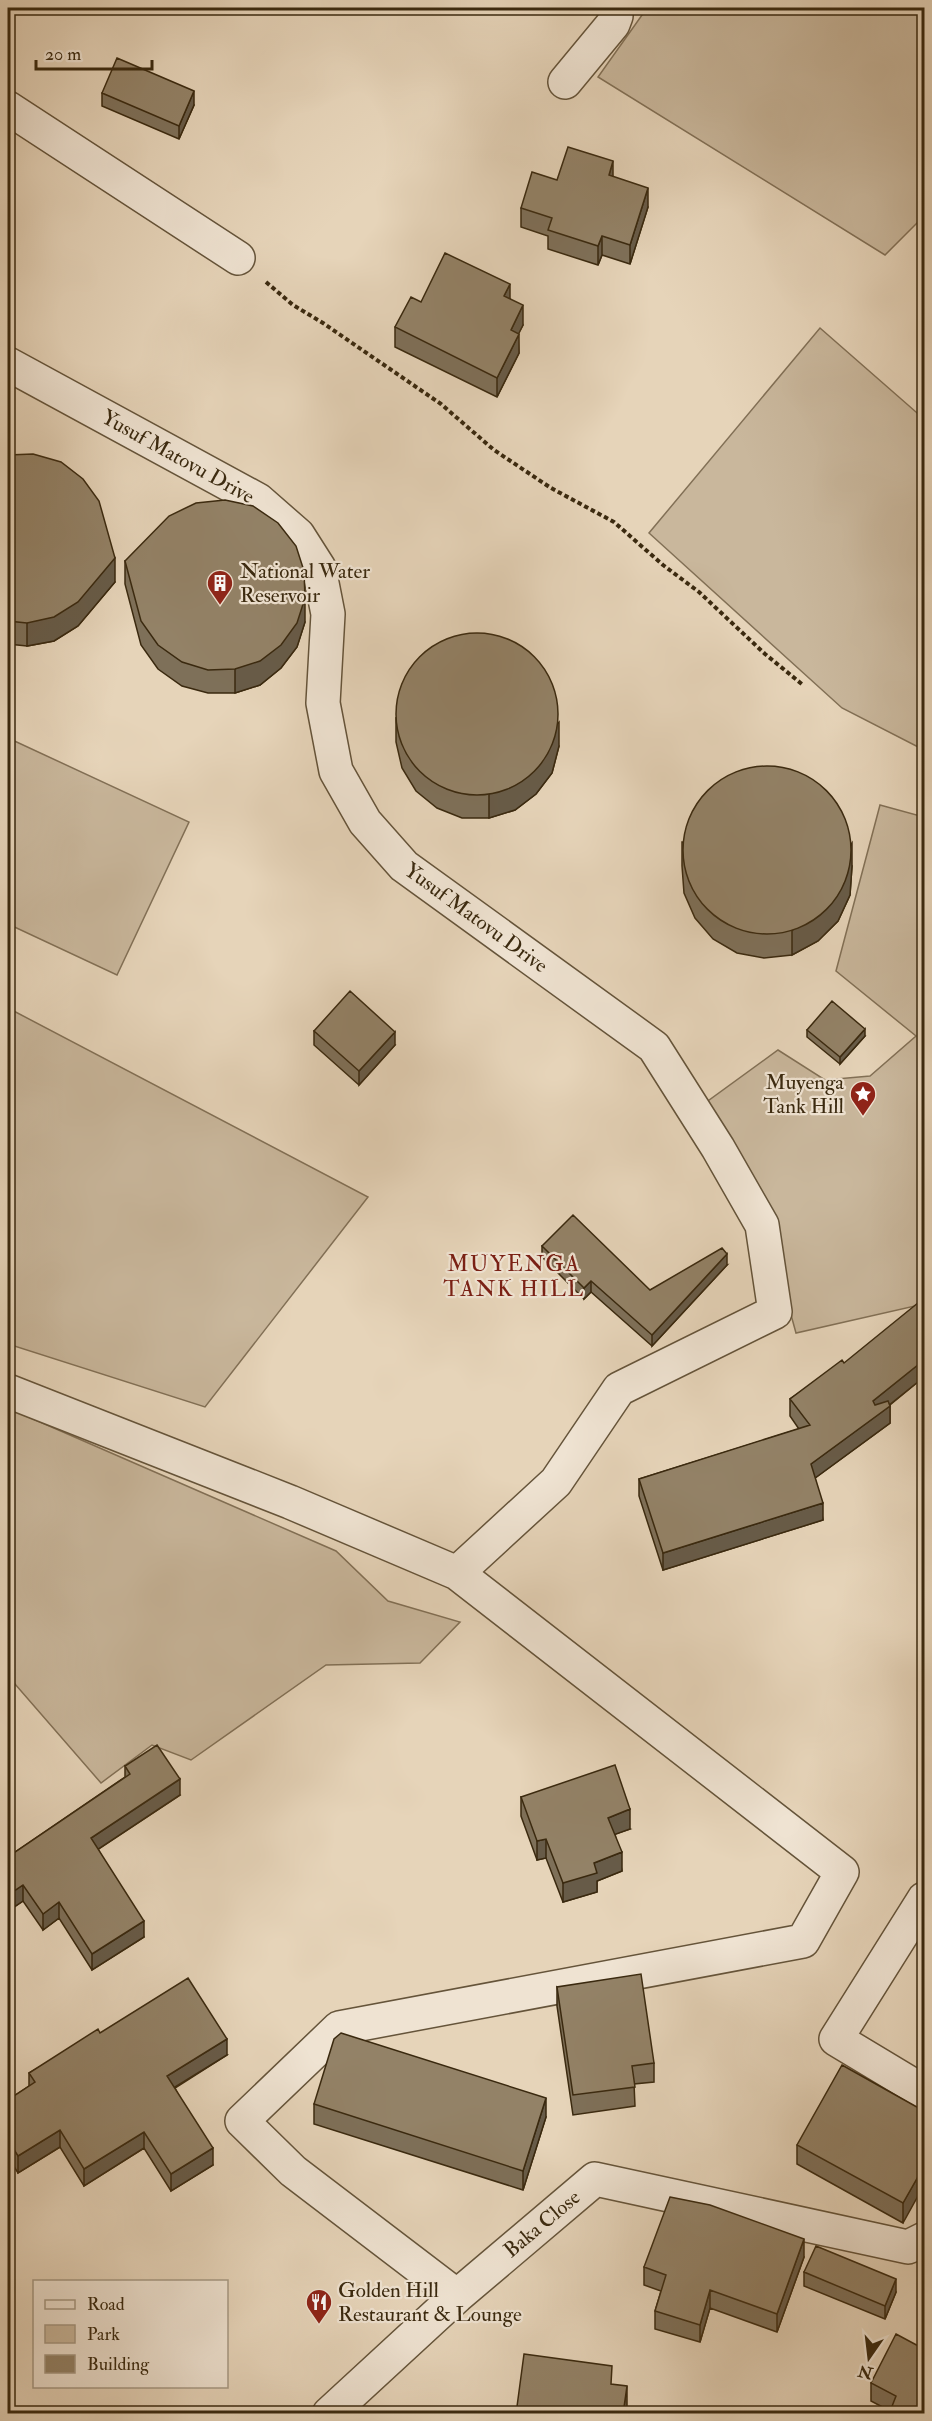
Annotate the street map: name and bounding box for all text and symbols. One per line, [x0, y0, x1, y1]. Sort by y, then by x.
scale bar [36, 33, 152, 71]
text: 20 m [45, 43, 81, 66]
street label: Yusuf Matovu Drive [97, 404, 259, 510]
place label: National Water Reservoir [240, 558, 370, 609]
building icon: National Water Reservoir [205, 568, 235, 606]
street label: Yusuf Matovu Drive [399, 857, 553, 979]
place label: Muyenga Tank Hill [763, 1069, 845, 1120]
place icon: Muyenga Tank Hill [848, 1079, 878, 1117]
district label: MUYENGA TANK HILL [443, 1250, 585, 1303]
street label: Baka Close [498, 2184, 586, 2264]
place label: Golden Hill Restaurant & Lounge [338, 2277, 522, 2328]
legend [33, 2280, 228, 2388]
restaurant icon: Golden Hill Restaurant & Lounge [304, 2287, 334, 2325]
text: Road [87, 2293, 125, 2316]
text: Park [87, 2323, 120, 2346]
north arrow [839, 2328, 899, 2388]
text: Building [87, 2353, 150, 2376]
text: N [856, 2360, 876, 2383]

